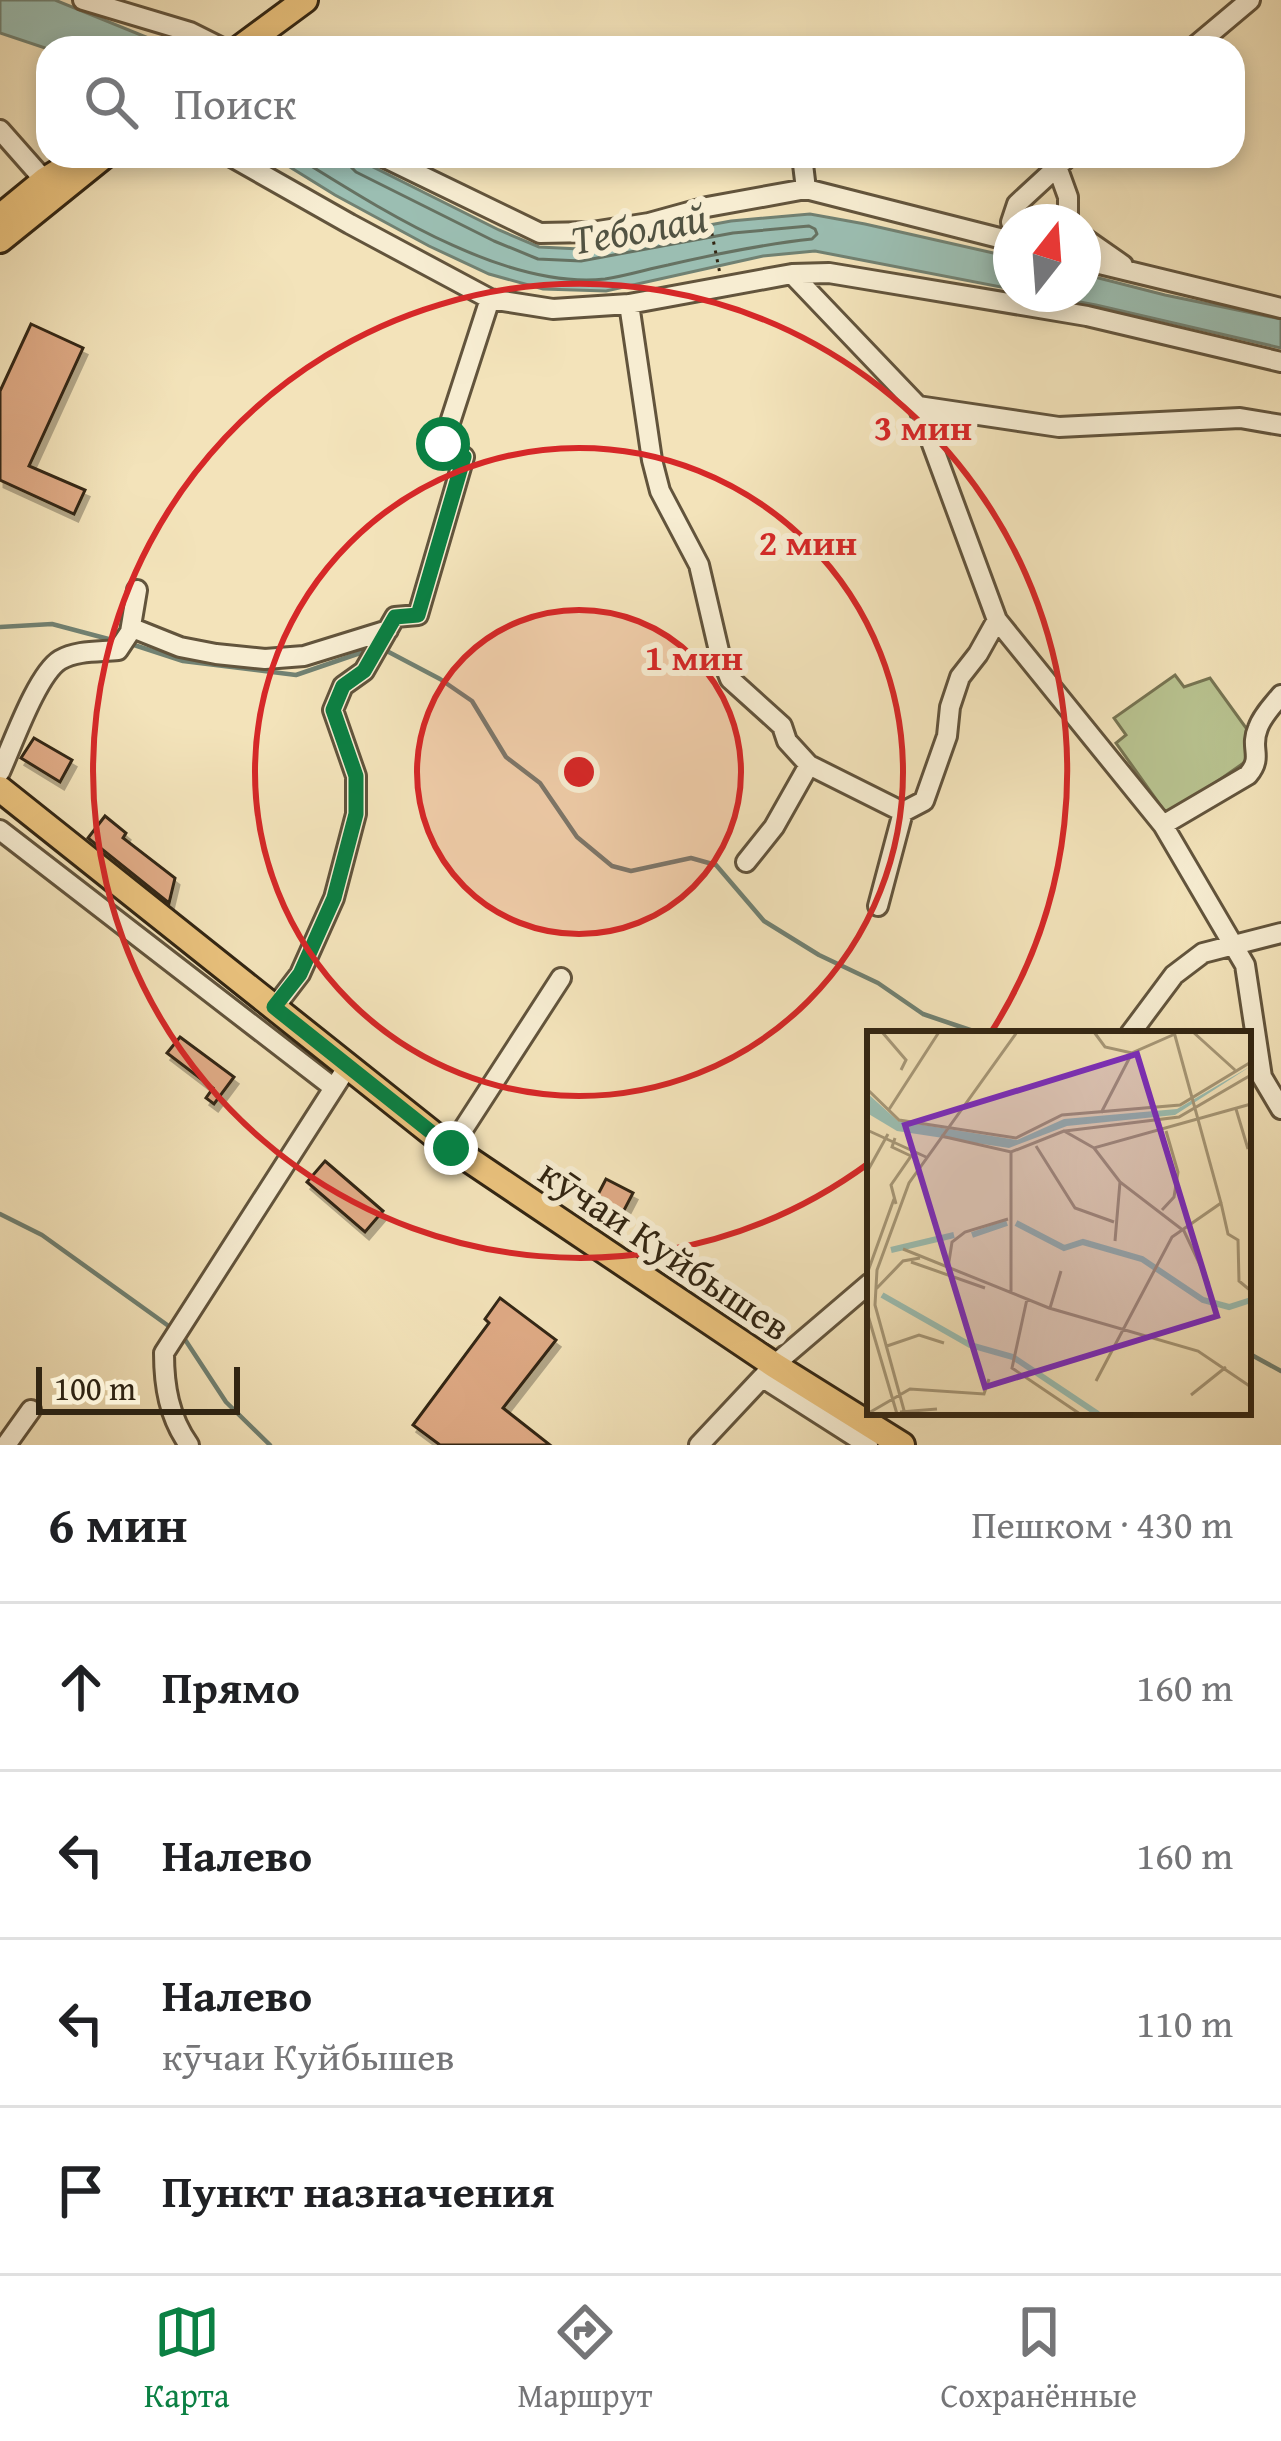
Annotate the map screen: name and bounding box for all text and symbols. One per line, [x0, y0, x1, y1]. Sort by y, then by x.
search box [36, 36, 1245, 168]
icon: search [78, 69, 144, 135]
text: Поиск [174, 70, 296, 135]
water label: Теболай [566, 186, 712, 269]
north arrow [993, 204, 1101, 312]
text: 3 мин [874, 400, 972, 453]
route start [416, 417, 470, 471]
text: 2 мин [759, 515, 857, 568]
text: 1 мин [645, 630, 743, 683]
centre of rings [558, 751, 600, 793]
inset map [867, 1031, 1251, 1415]
route end [424, 1121, 478, 1175]
street label: кӯчаи Куйбышев [528, 1143, 803, 1354]
scale bar [36, 1361, 240, 1414]
text: 100 m [54, 1364, 136, 1412]
text: 6 мин [48, 1486, 187, 1561]
text: Пешком · 430 m [971, 1495, 1233, 1552]
icon: ahead [48, 1654, 114, 1720]
text: Прямо [162, 1654, 300, 1719]
text: 160 m [1136, 1658, 1233, 1715]
icon: left [48, 1822, 114, 1888]
text: Налево [162, 1822, 312, 1887]
text: 160 m [1136, 1826, 1233, 1883]
text: Налево [162, 1962, 312, 2027]
icon: left [48, 1990, 114, 2056]
text: 110 m [1136, 1994, 1233, 2051]
text: кӯчаи Куйбышев [162, 2027, 455, 2084]
icon: arrive [48, 2158, 114, 2224]
text: Пункт назначения [162, 2158, 555, 2223]
tab: Карта [144, 2299, 229, 2419]
tab: Маршрут [517, 2299, 652, 2419]
tab: Сохранённые [940, 2299, 1137, 2419]

